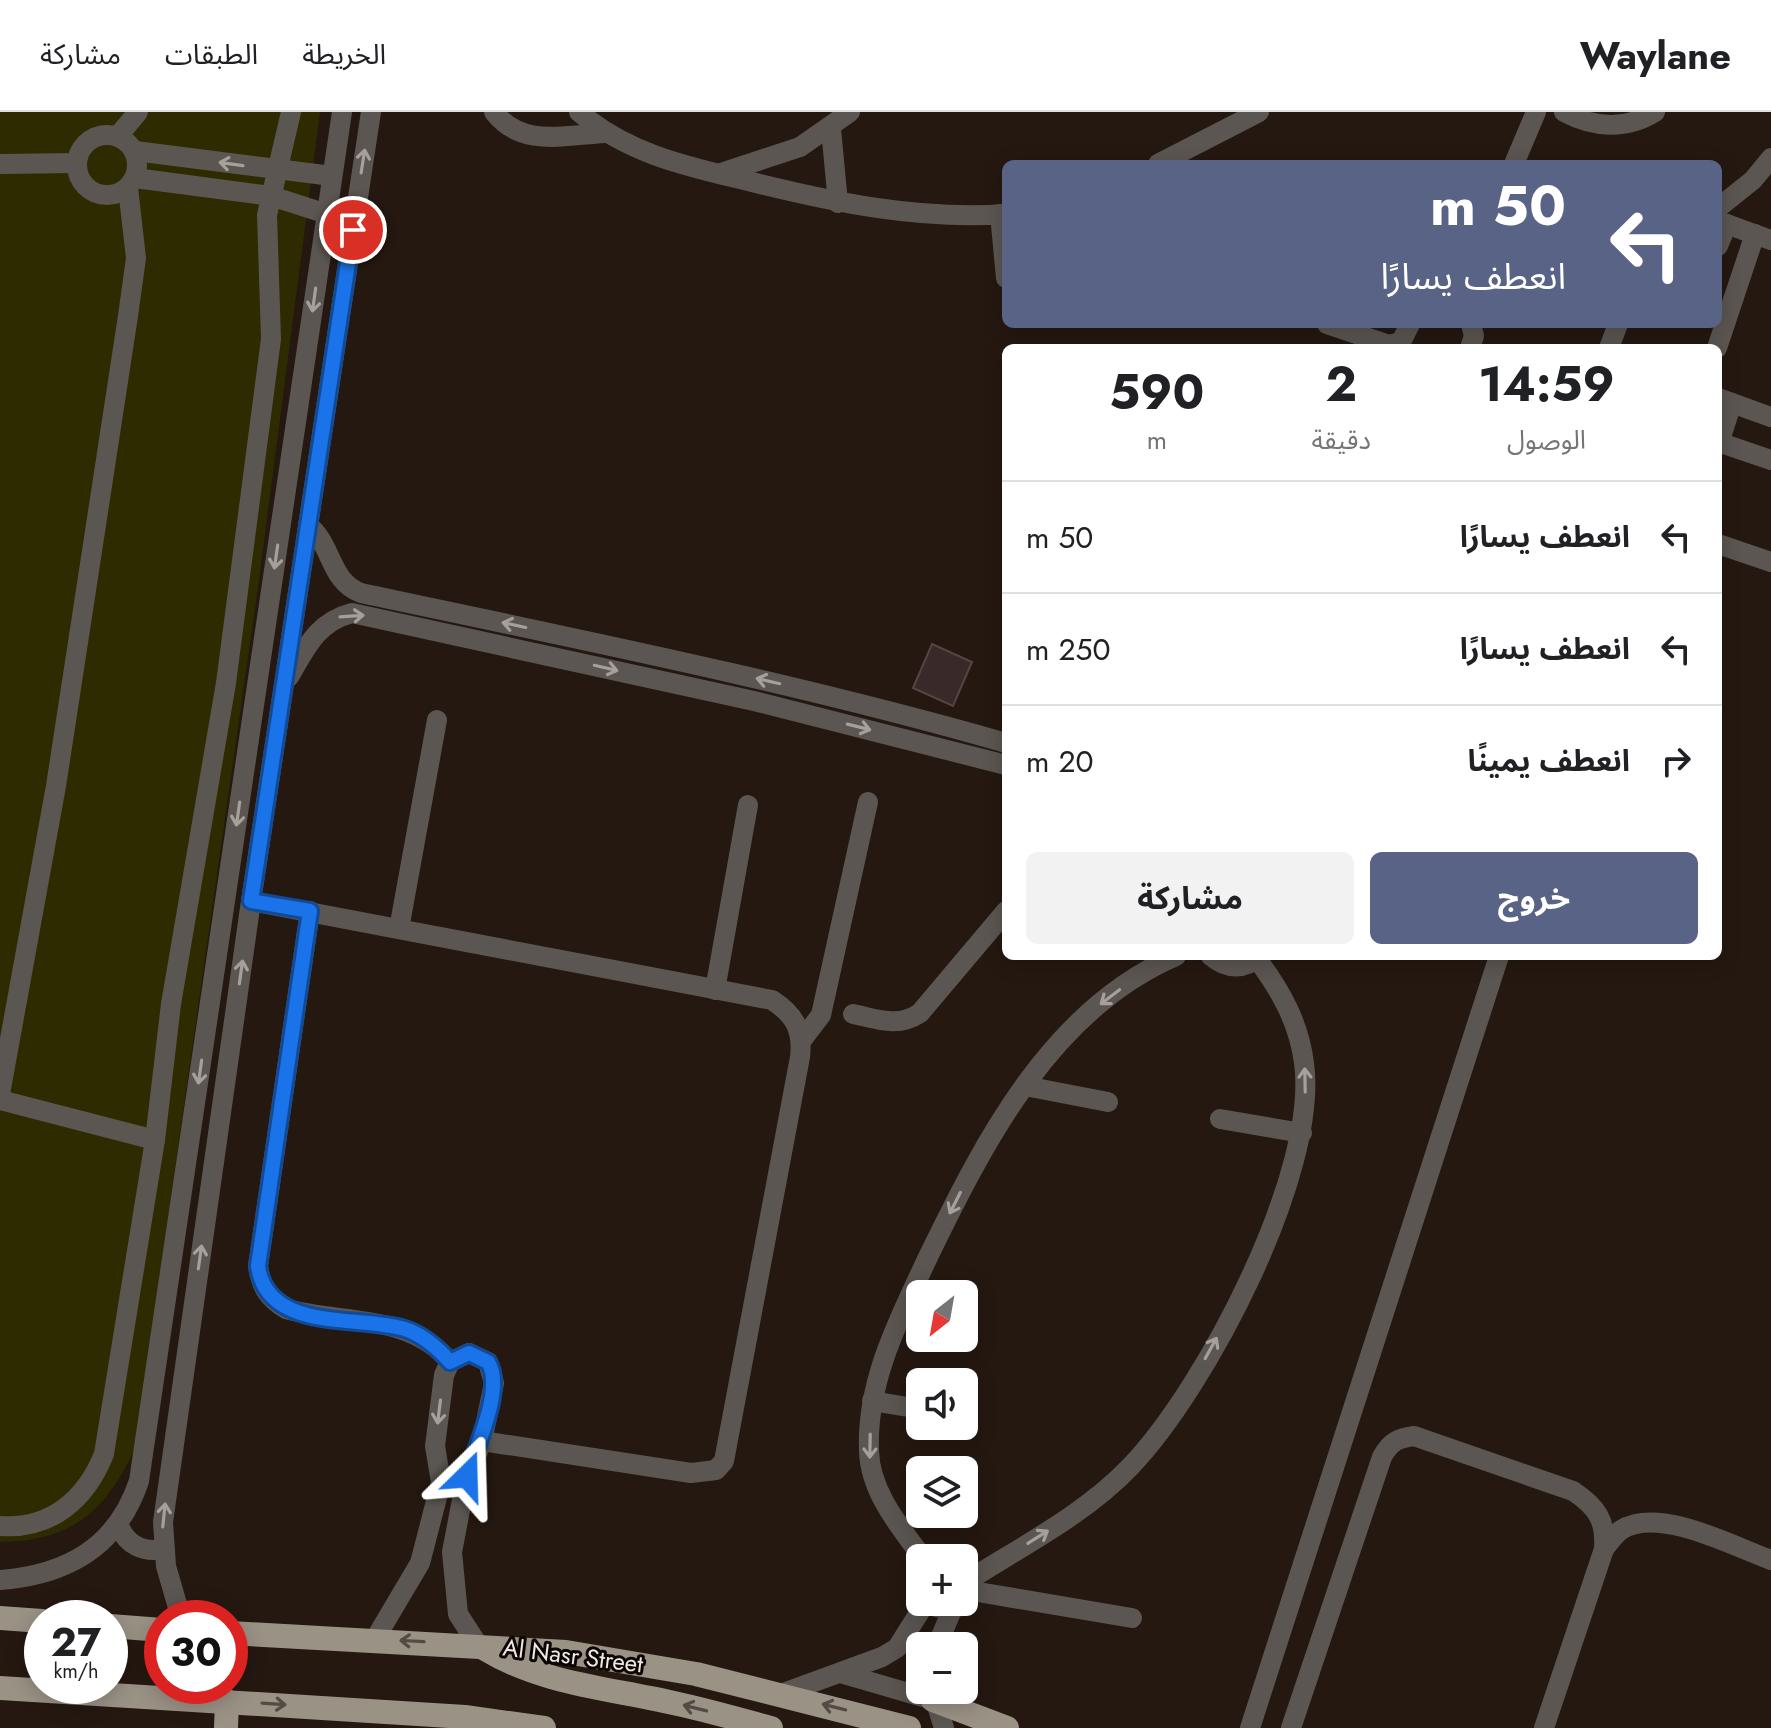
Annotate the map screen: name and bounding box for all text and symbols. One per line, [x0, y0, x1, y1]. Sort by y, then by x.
text: Waylane [1580, 28, 1731, 83]
text: مشاركة [40, 34, 121, 75]
text: الطبقات [165, 34, 258, 75]
text: الخريطة [302, 34, 386, 75]
one-way arrow [356, 149, 371, 174]
one-way arrow [219, 156, 244, 171]
text: 50 m [1430, 165, 1566, 246]
icon: left [1594, 192, 1698, 296]
pin [319, 196, 387, 264]
icon: arrive [331, 208, 375, 252]
text: انعطف يسارًا [1380, 250, 1566, 302]
one-way arrow [306, 287, 321, 312]
text: 2 [1325, 350, 1357, 419]
text: 14:59 [1478, 350, 1615, 419]
text: 590 [1109, 358, 1204, 427]
text: m [1147, 421, 1167, 459]
text: دقيقة [1312, 421, 1371, 459]
text: الوصول [1507, 421, 1586, 459]
text: انعطف يسارًا [1460, 515, 1630, 558]
icon: left [1654, 515, 1698, 559]
text: 50 m [1026, 516, 1093, 559]
one-way arrow [268, 544, 283, 569]
one-way arrow [339, 608, 365, 623]
one-way arrow [502, 616, 527, 631]
text: انعطف يسارًا [1460, 627, 1630, 670]
icon: left [1654, 627, 1698, 671]
text: 250 m [1026, 628, 1110, 671]
one-way arrow [593, 661, 619, 676]
one-way arrow [755, 673, 781, 688]
one-way arrow [846, 720, 872, 735]
text: انعطف يمينًا [1468, 739, 1630, 782]
icon: right [1654, 739, 1698, 783]
text: 20 m [1026, 740, 1093, 783]
one-way arrow [230, 801, 245, 826]
button: مشاركة [1026, 852, 1354, 944]
button: خروج [1370, 852, 1698, 944]
one-way arrow [234, 960, 249, 985]
one-way arrow [1099, 989, 1121, 1005]
one-way arrow [192, 1058, 207, 1084]
one-way arrow [1297, 1067, 1313, 1094]
one-way arrow [947, 1191, 962, 1215]
one-way arrow [193, 1244, 208, 1271]
north arrow [906, 1280, 978, 1352]
map controls [906, 1280, 978, 1704]
one-way arrow [1204, 1337, 1220, 1361]
button: sound [906, 1368, 978, 1440]
one-way arrow [431, 1399, 446, 1424]
one-way arrow [862, 1432, 878, 1459]
position arrow [425, 1434, 509, 1518]
button: layers [906, 1456, 978, 1528]
one-way arrow [157, 1502, 172, 1529]
one-way arrow [1026, 1528, 1049, 1544]
button: + [906, 1544, 978, 1616]
speed limit sign: 30 [144, 1600, 248, 1704]
text: 27 [51, 1613, 101, 1671]
street label: Al Nasr Street [501, 1630, 645, 1681]
button: − [906, 1632, 978, 1704]
one-way arrow [399, 1633, 426, 1648]
text: km/h [53, 1657, 99, 1686]
one-way arrow [260, 1697, 286, 1712]
one-way arrow [822, 1699, 847, 1714]
one-way arrow [683, 1700, 709, 1715]

